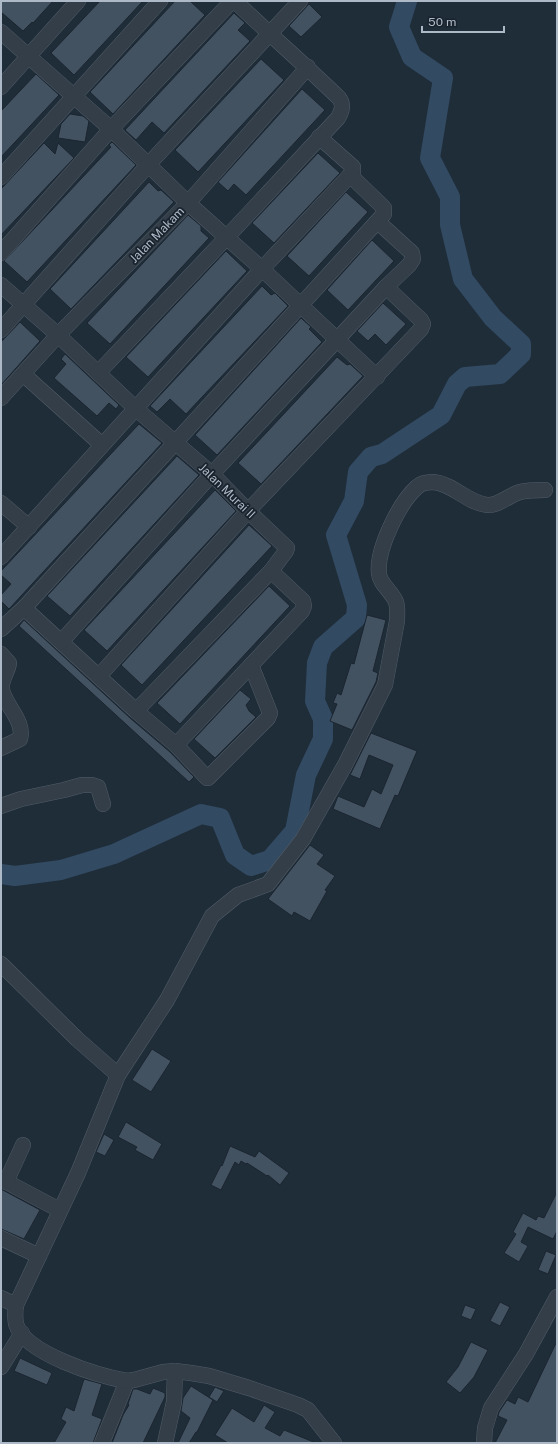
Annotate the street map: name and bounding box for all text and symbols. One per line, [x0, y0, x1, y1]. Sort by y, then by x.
scale bar [422, 8, 504, 34]
text: 50 m [428, 15, 456, 29]
street label: Jalan Makam [127, 204, 187, 266]
street label: Jalan Murai II [196, 461, 258, 521]

